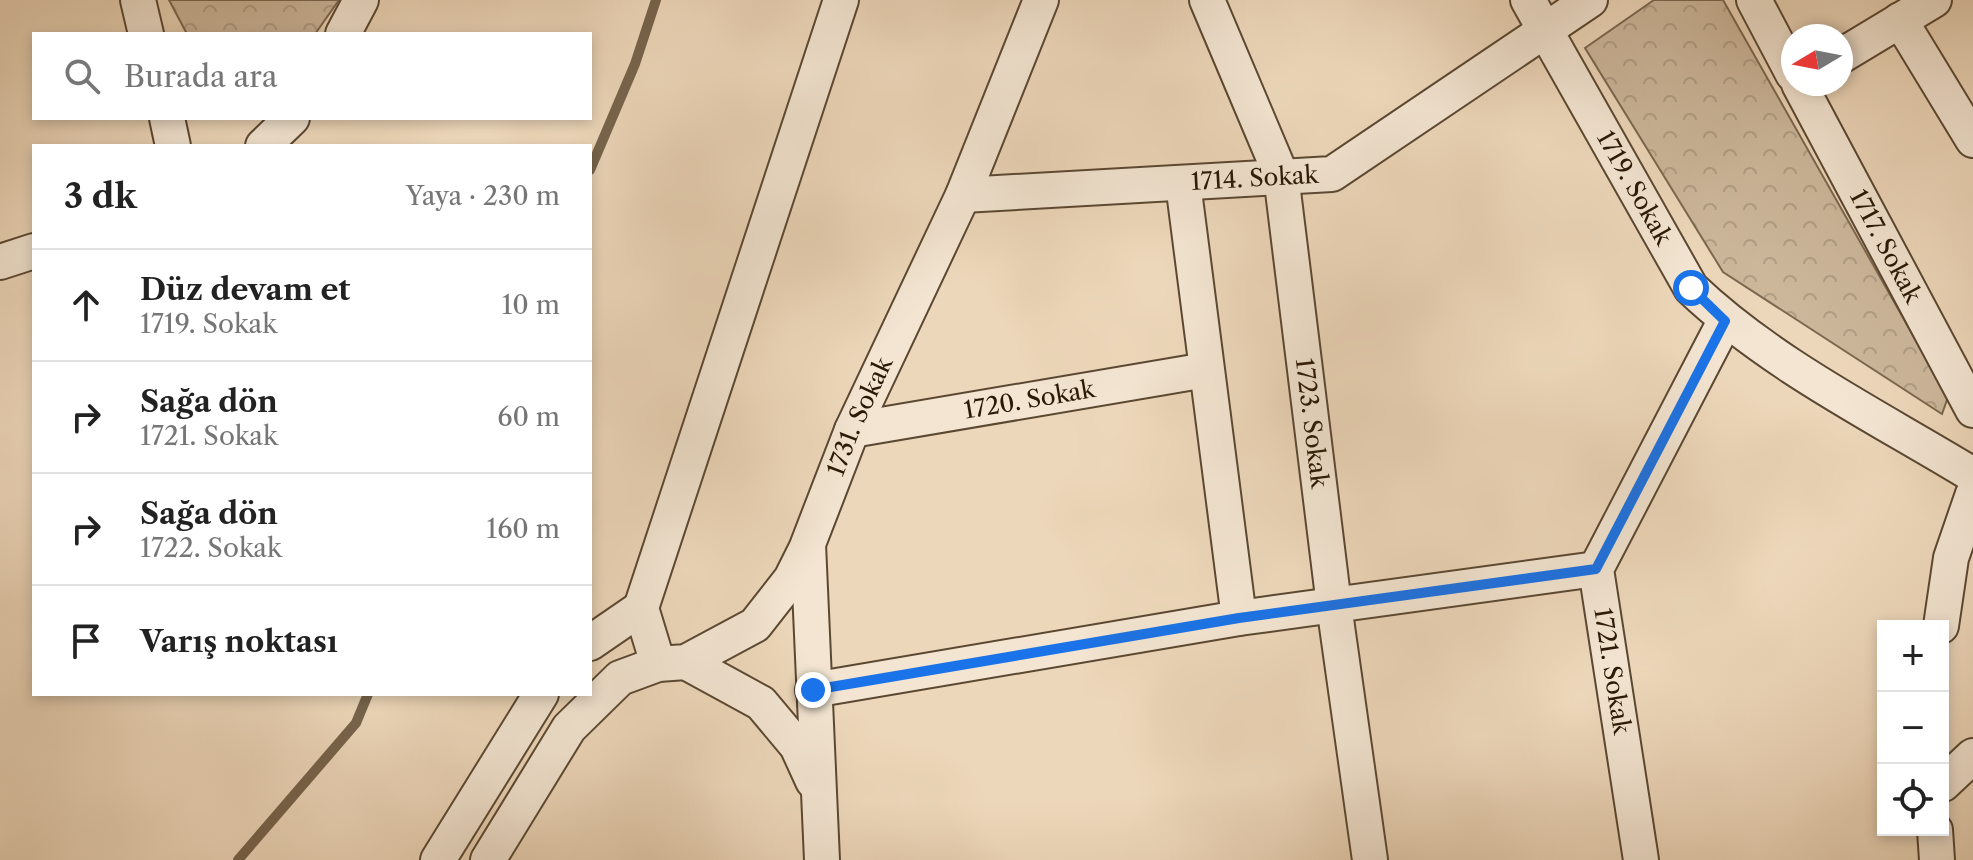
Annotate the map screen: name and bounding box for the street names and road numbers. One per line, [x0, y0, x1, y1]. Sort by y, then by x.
street label: 1719. Sokak [1591, 125, 1679, 251]
street label: 1714. Sokak [1190, 160, 1320, 196]
street label: 1717. Sokak [1844, 184, 1929, 309]
street label: 1731. Sokak [821, 351, 899, 480]
street label: 1723. Sokak [1290, 356, 1335, 491]
street label: 1720. Sokak [962, 374, 1098, 425]
street label: 1721. Sokak [1588, 606, 1637, 737]

